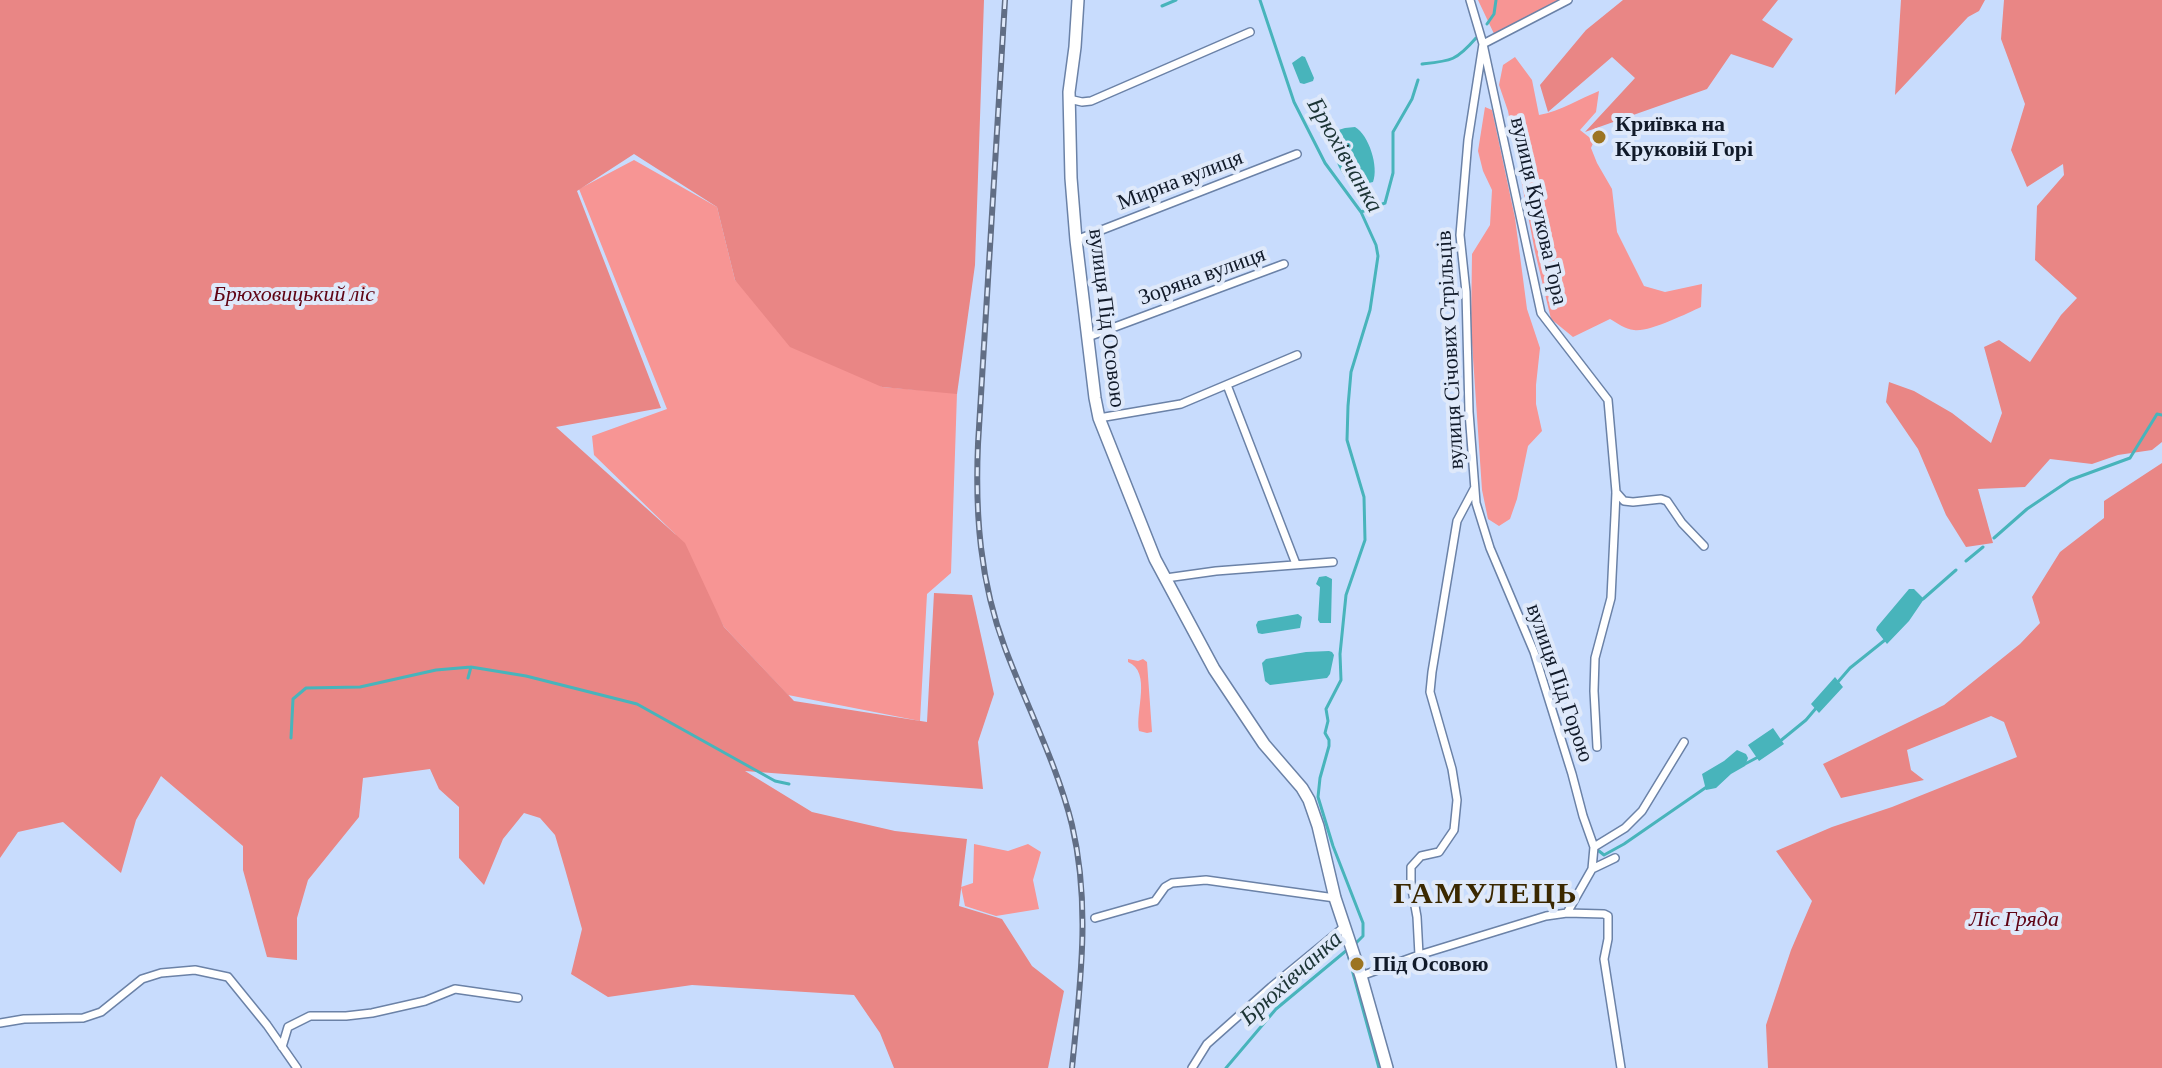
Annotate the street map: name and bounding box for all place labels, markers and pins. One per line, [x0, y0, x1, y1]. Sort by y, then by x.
place label: Криївка на Круковій Горі [1615, 111, 1753, 162]
marker: Криївка на Круковій Горі [1590, 128, 1608, 146]
place label: Під Осовою [1373, 951, 1488, 977]
marker: Під Осовою [1348, 955, 1366, 973]

